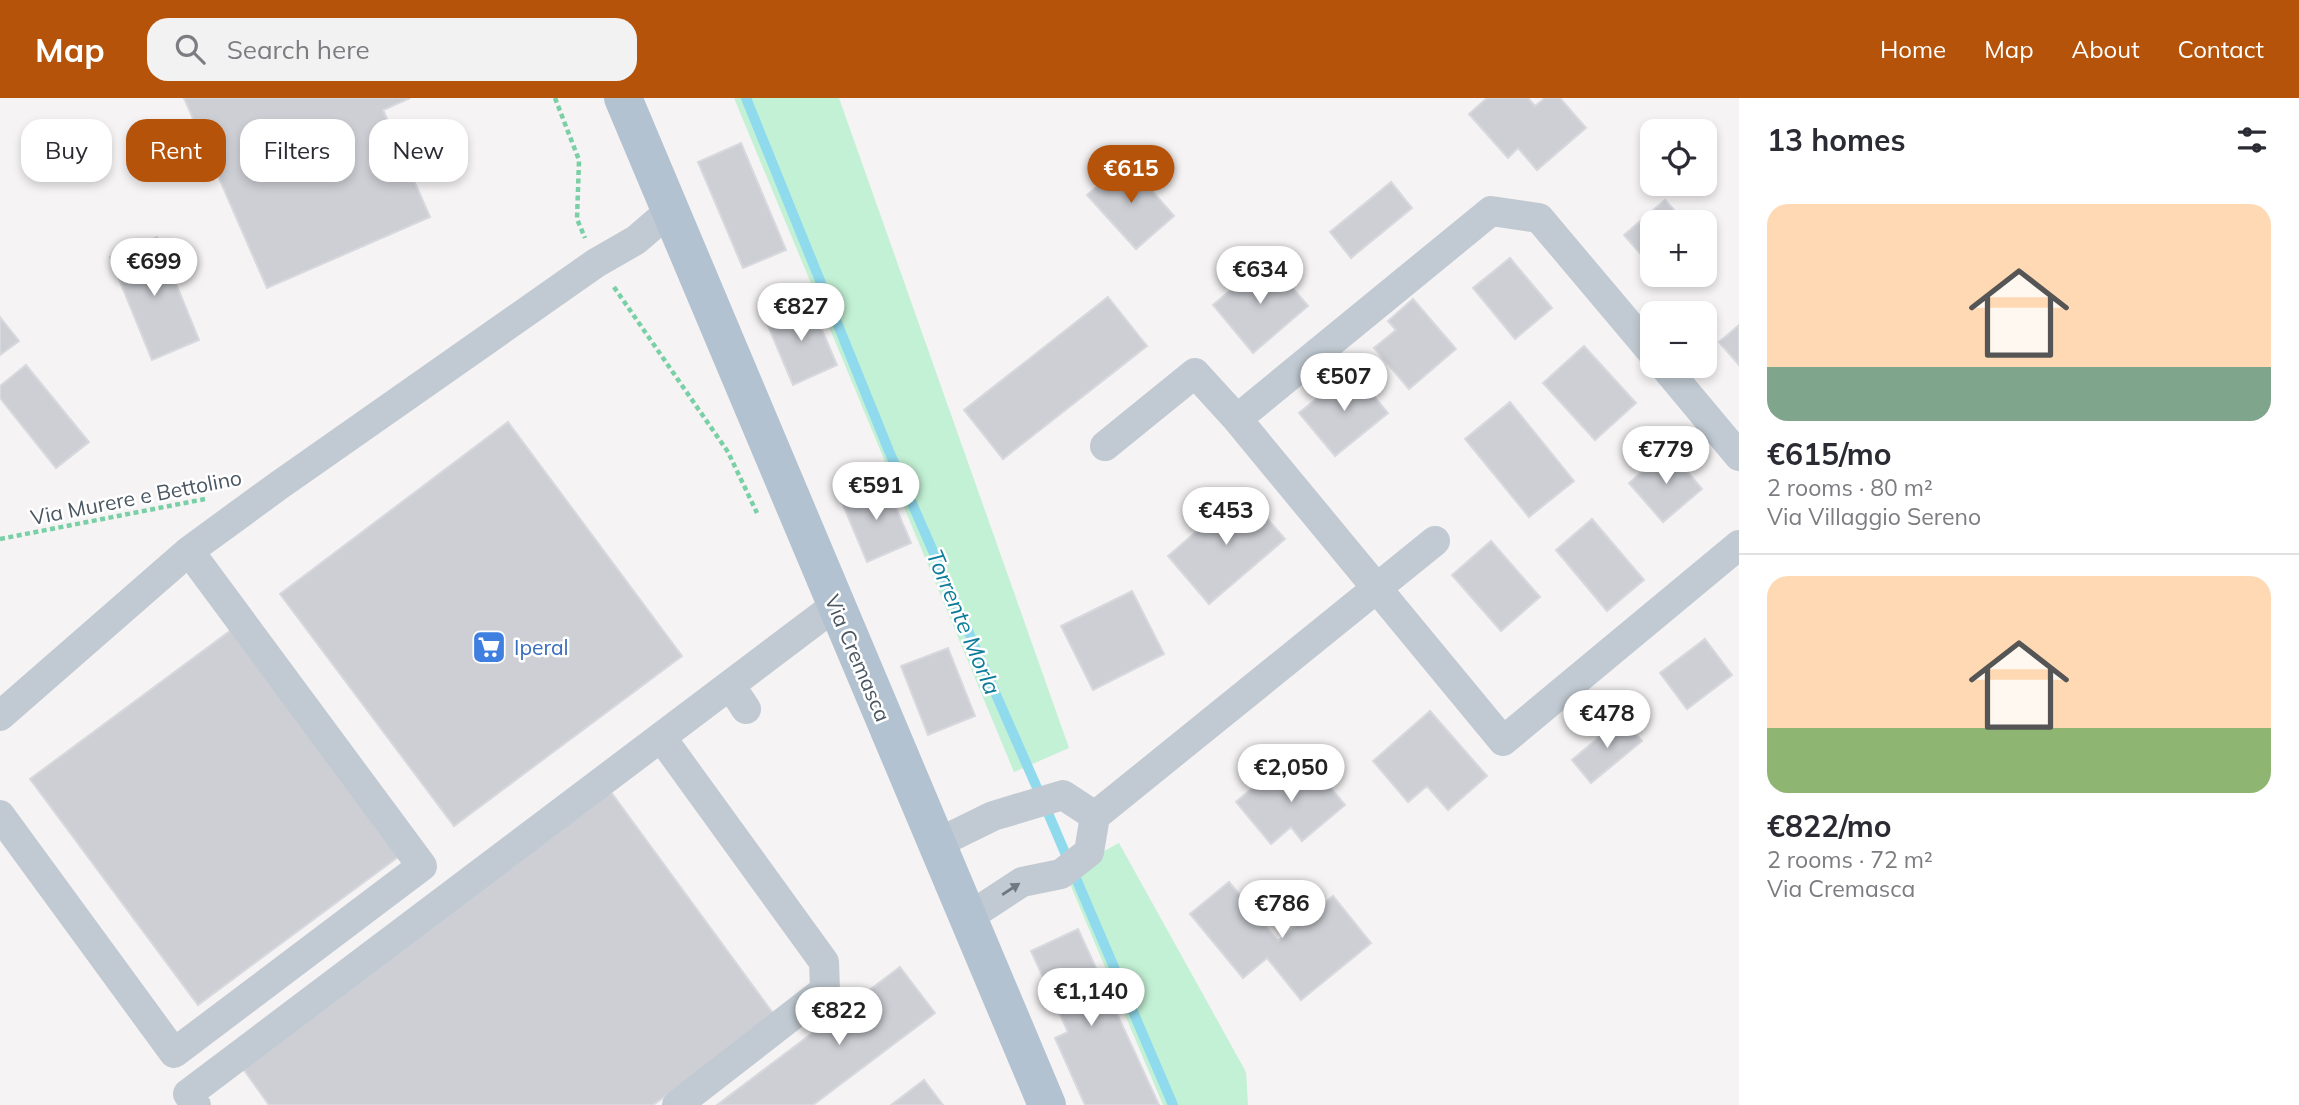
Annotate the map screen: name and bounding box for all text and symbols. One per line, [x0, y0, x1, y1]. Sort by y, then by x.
search box [147, 18, 637, 81]
text: Map [35, 29, 105, 70]
icon: search [171, 30, 209, 68]
text: Search here [227, 33, 370, 66]
text: Home [1880, 34, 1946, 64]
text: Map [1984, 34, 2034, 64]
text: About [2072, 34, 2140, 64]
text: Contact [2178, 34, 2264, 64]
chip: Buy [21, 119, 112, 182]
chip: Rent [126, 119, 226, 182]
chip: Filters [240, 119, 355, 182]
chip: New [369, 119, 468, 182]
map controls [1640, 119, 1717, 378]
button: locate [1640, 119, 1717, 196]
text: 13 homes [1767, 121, 1906, 159]
icon: filters [2233, 121, 2271, 159]
pin: €615 [1090, 146, 1172, 205]
text: €615 [1103, 153, 1159, 182]
button: + [1640, 210, 1717, 287]
pin: €699 [113, 238, 195, 298]
text: €699 [126, 246, 182, 275]
pin: €634 [1219, 246, 1301, 306]
icon: home [1956, 250, 2082, 376]
text: €634 [1232, 254, 1288, 283]
pin: €827 [760, 284, 842, 343]
text: €827 [773, 291, 829, 320]
button: − [1640, 301, 1717, 378]
pin: €507 [1303, 354, 1385, 413]
text: €507 [1316, 361, 1372, 390]
pin: €779 [1625, 426, 1707, 486]
text: €779 [1638, 434, 1694, 463]
text: €615/mo [1767, 435, 1891, 473]
pin: €591 [835, 462, 917, 522]
street label: Via Murere e Bettolino [28, 464, 244, 530]
text: €591 [848, 470, 904, 499]
text: 2 rooms · 80 m² [1767, 473, 1933, 502]
pin: €453 [1185, 488, 1267, 547]
text: €453 [1198, 495, 1254, 524]
text: Via Villaggio Sereno [1767, 502, 1981, 531]
water label: Torrente Morla [920, 545, 1008, 699]
street label: Via Cremasca [820, 591, 896, 725]
icon: home [1956, 622, 2082, 748]
supermarket icon: Iperal [470, 628, 508, 666]
place label: Iperal [514, 634, 569, 660]
pin: €478 [1566, 690, 1648, 750]
text: €478 [1579, 698, 1635, 727]
pin: €2,050 [1234, 744, 1348, 804]
text: €2,050 [1254, 752, 1328, 781]
text: €822/mo [1767, 807, 1891, 845]
text: 2 rooms · 72 m² [1767, 845, 1933, 874]
text: Via Cremasca [1767, 874, 1915, 903]
pin: €786 [1241, 880, 1323, 940]
one-way arrow [1001, 883, 1021, 896]
text: €786 [1254, 888, 1310, 917]
pin: €1,140 [1034, 968, 1148, 1028]
text: €1,140 [1054, 976, 1128, 1005]
pin: €822 [798, 988, 880, 1047]
text: €822 [811, 995, 867, 1024]

